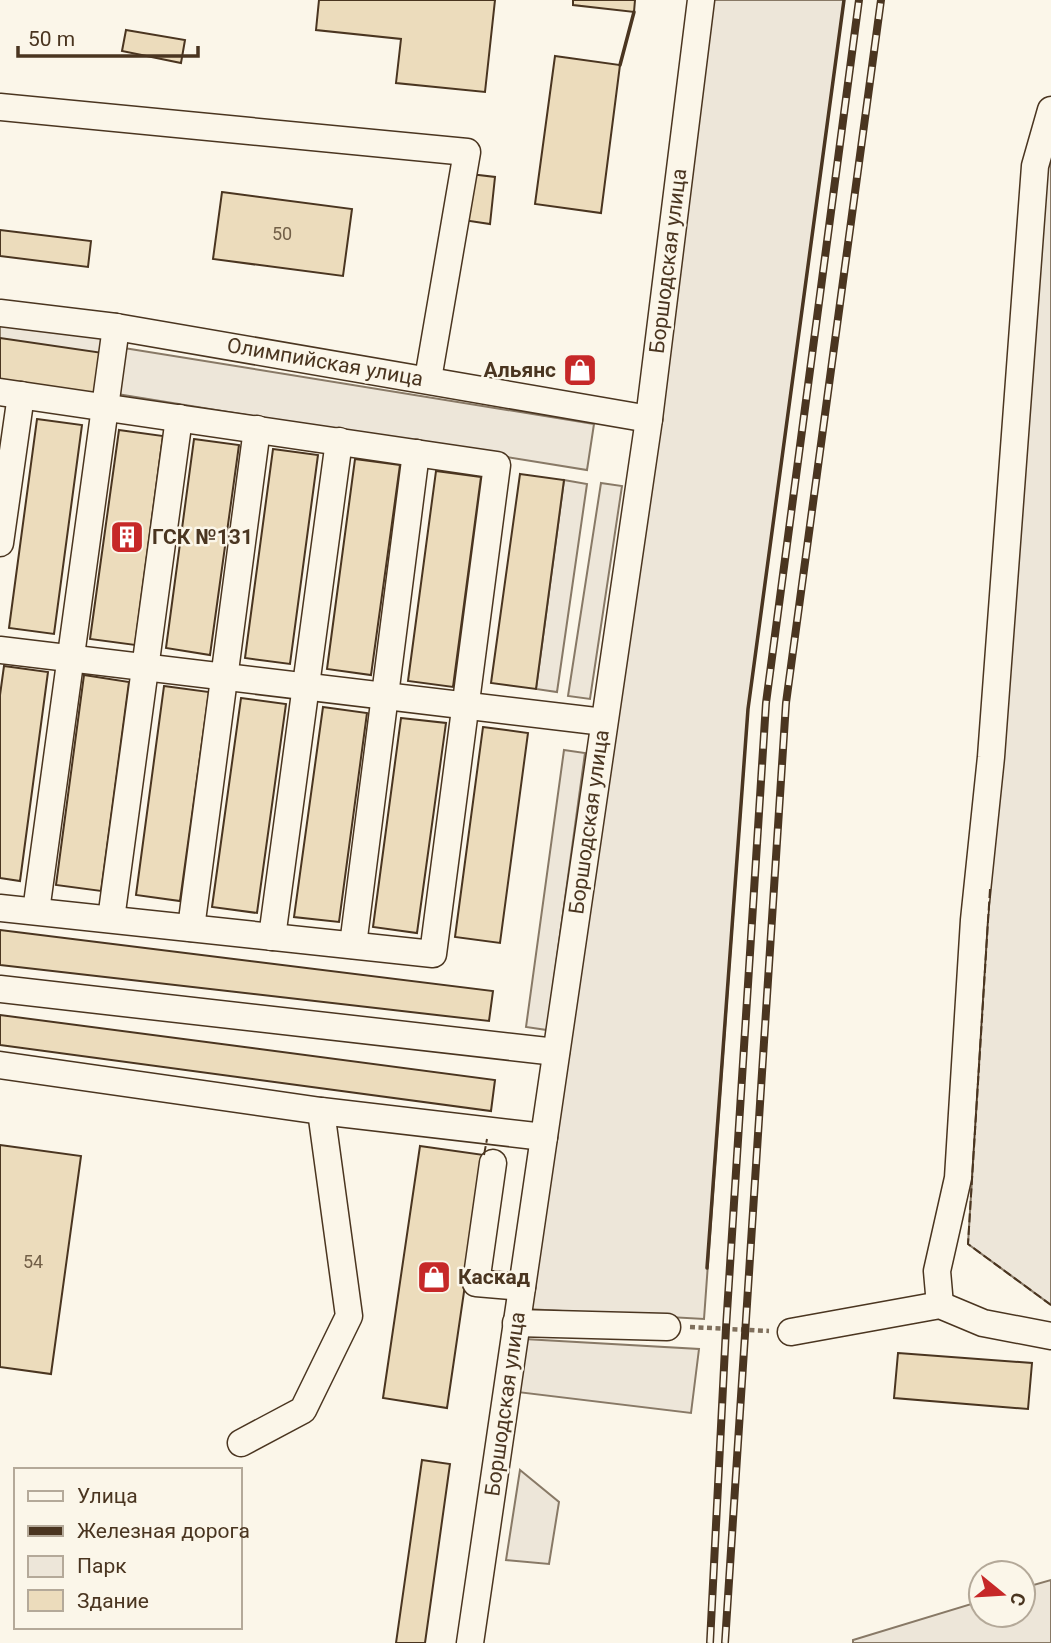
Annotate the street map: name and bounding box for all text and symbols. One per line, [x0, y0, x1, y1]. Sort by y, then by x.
scale bar [18, 14, 198, 58]
text: 50 m [28, 27, 75, 51]
street label: Боршодская улица [645, 167, 691, 355]
house number: 50 [272, 223, 292, 244]
street label: Олимпийская улица [225, 333, 425, 391]
shop icon: Альянс [561, 351, 599, 389]
place label: Альянс [483, 358, 556, 382]
building icon: ГСК №131 [108, 518, 146, 556]
place label: ГСК №131 [152, 525, 253, 549]
street label: Боршодская улица [564, 728, 614, 916]
house number: 54 [23, 1251, 43, 1272]
shop icon: Каскад [415, 1258, 453, 1296]
place label: Каскад [458, 1265, 530, 1289]
street label: Боршодская улица [480, 1310, 530, 1498]
legend [14, 1468, 242, 1629]
text: Улица [77, 1484, 138, 1508]
text: Железная дорога [77, 1519, 250, 1543]
text: Парк [77, 1554, 127, 1578]
north arrow [967, 1559, 1037, 1629]
text: Здание [77, 1589, 149, 1613]
text: С [1005, 1590, 1031, 1609]

